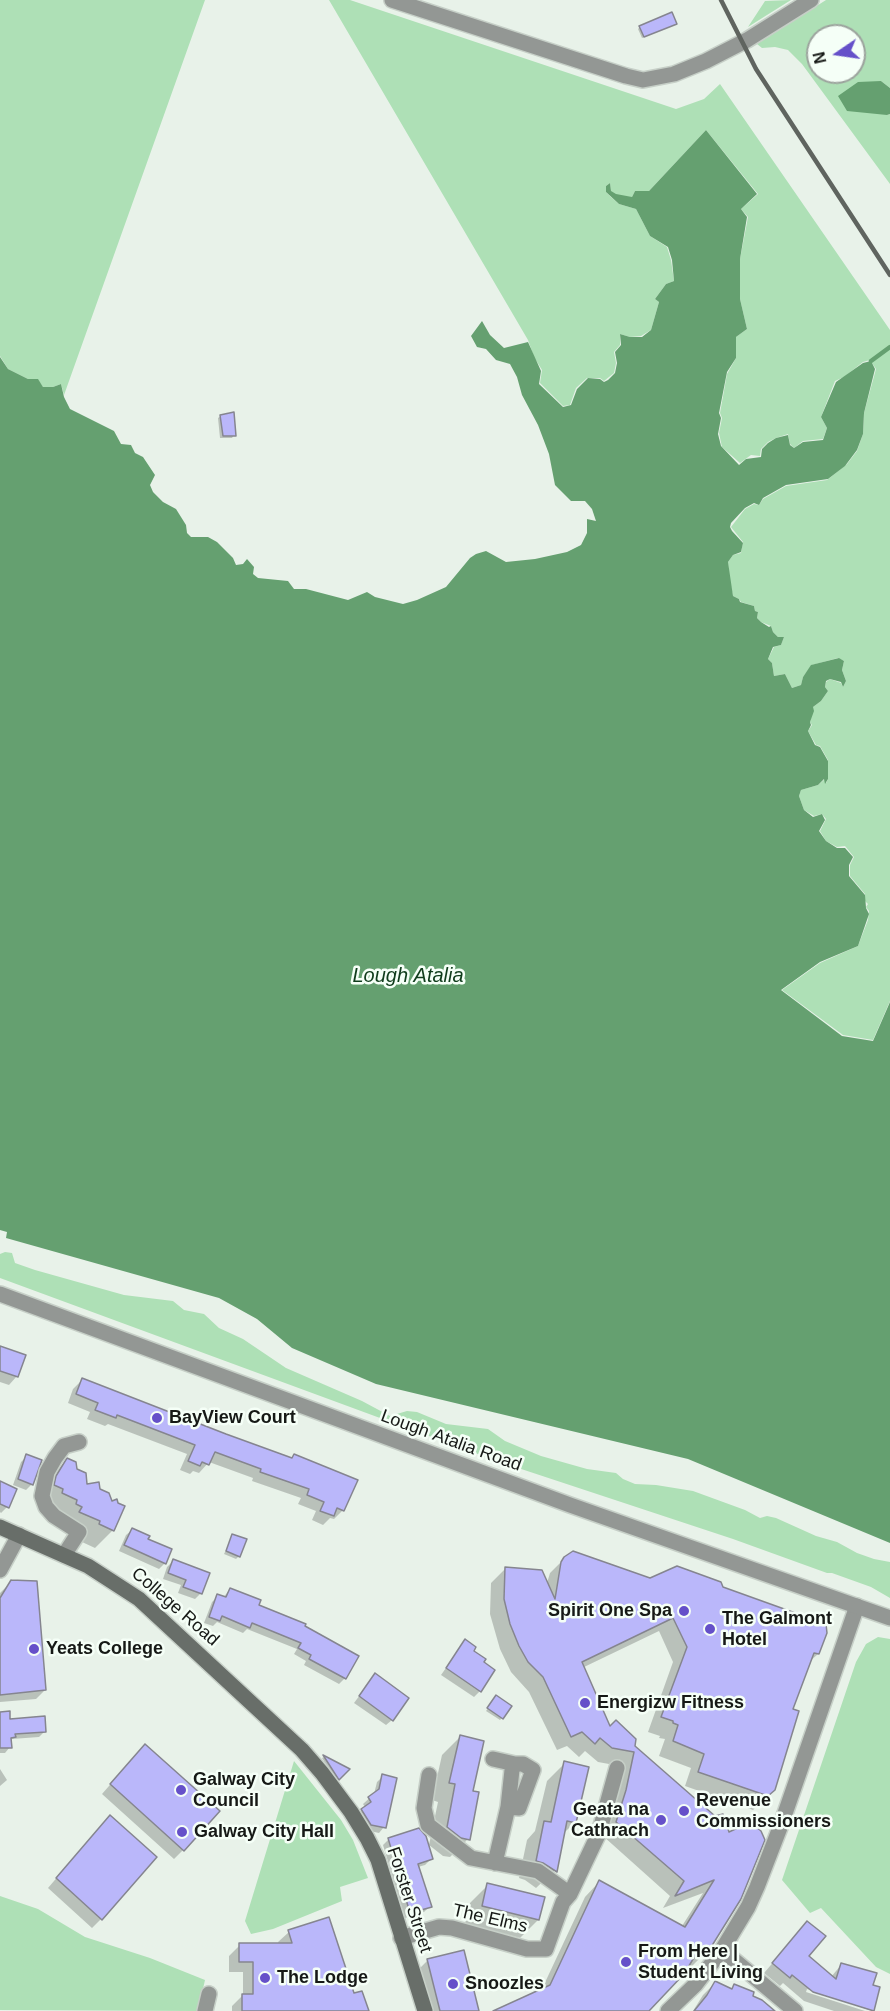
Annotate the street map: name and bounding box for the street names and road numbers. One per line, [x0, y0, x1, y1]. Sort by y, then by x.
street label: Lough Atalia Road [378, 1406, 524, 1476]
street label: College Road [127, 1563, 223, 1651]
street label: Forster Street [382, 1844, 436, 1956]
street label: The Elms [451, 1900, 529, 1938]

